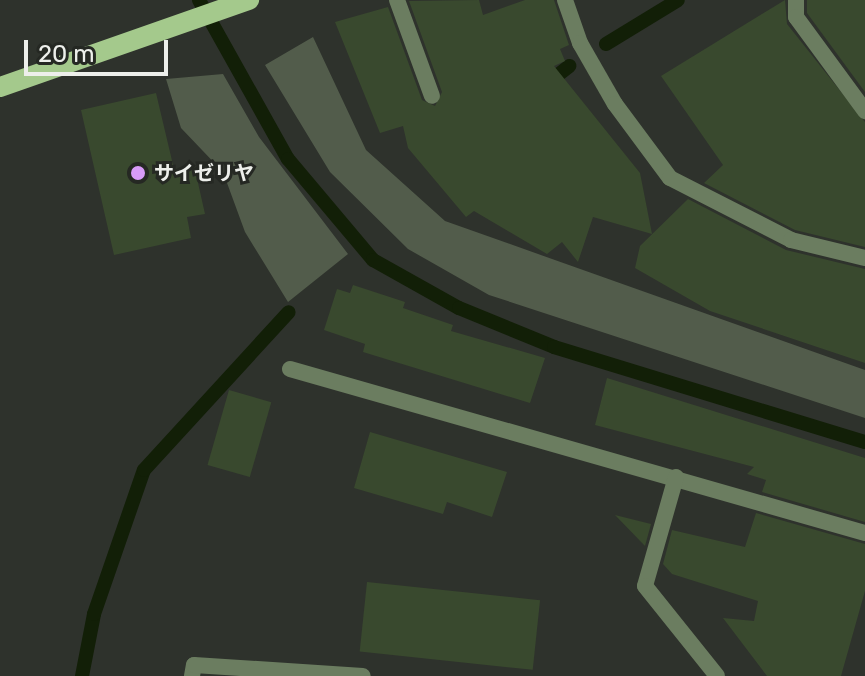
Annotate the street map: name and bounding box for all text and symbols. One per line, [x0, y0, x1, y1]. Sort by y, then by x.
scale bar [28, 24, 172, 74]
text: 20 m [38, 40, 95, 68]
place label: サイゼリヤ [154, 161, 254, 185]
marker: サイゼリヤ [129, 164, 147, 182]

